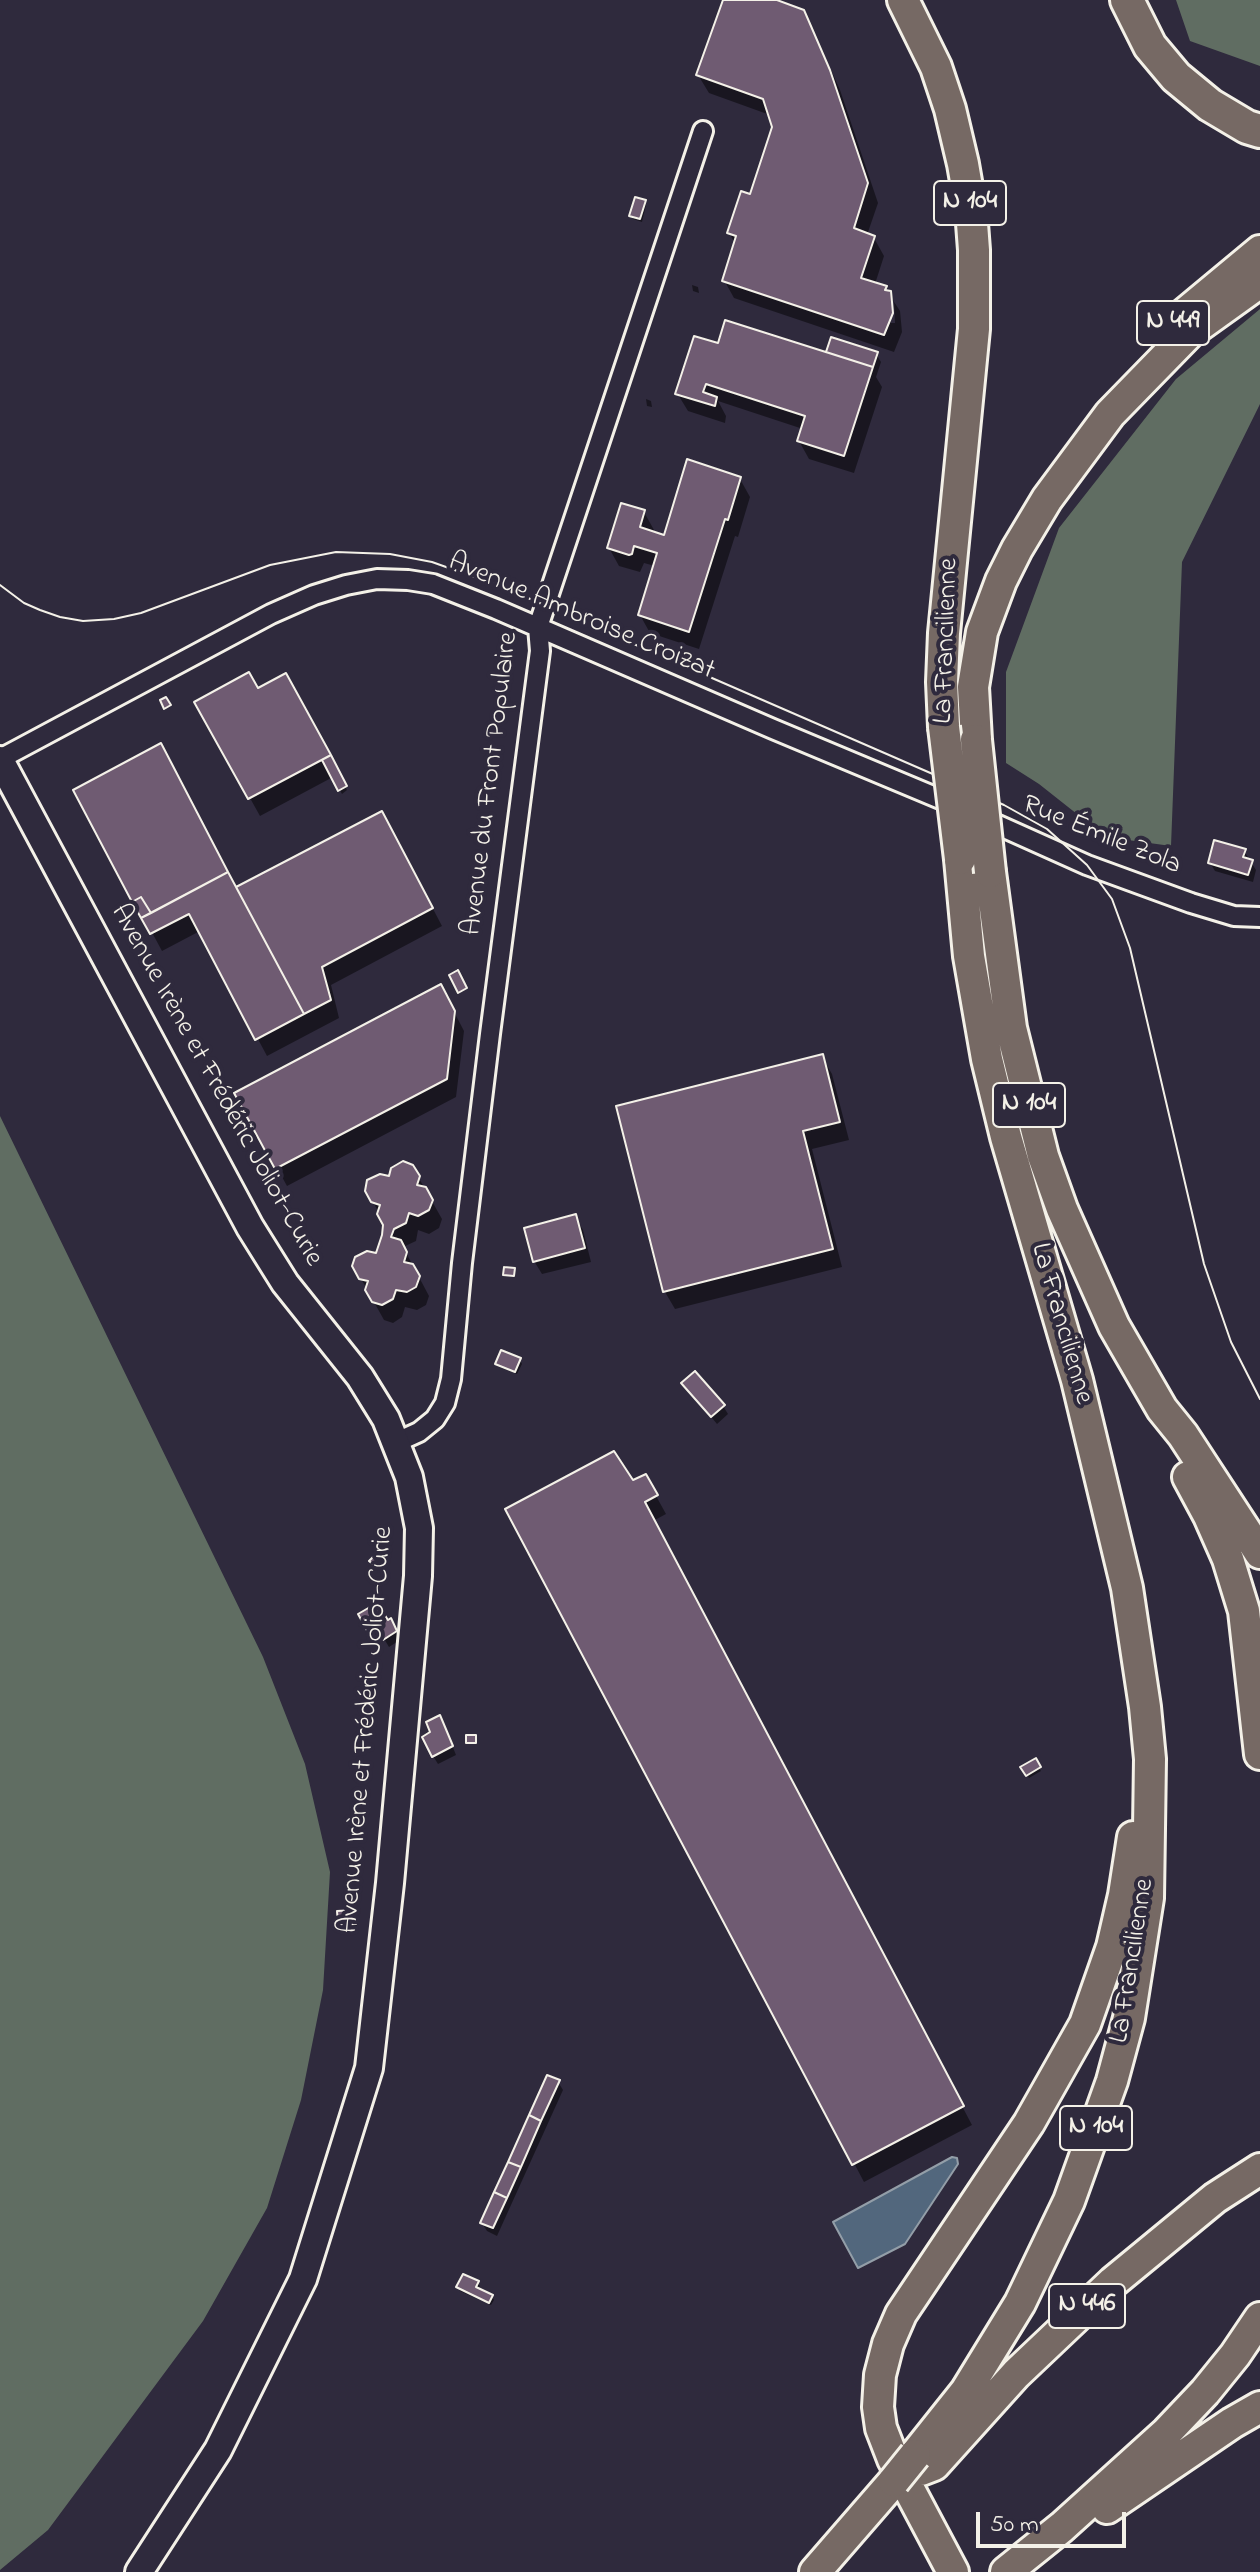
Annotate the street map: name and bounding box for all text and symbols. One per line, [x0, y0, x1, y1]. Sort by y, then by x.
road number: N 104 [934, 181, 1006, 225]
road number: N 449 [1137, 301, 1209, 345]
street label: Avenue Ambroise Croizat [443, 547, 719, 689]
street label: La Francilienne [928, 558, 968, 724]
street label: Avenue du Front Populaire [457, 631, 527, 937]
street label: Rue Émile Zola [1017, 790, 1185, 884]
street label: Avenue Irène et Frédéric Joliot-Curie [101, 899, 329, 1273]
road number: N 104 [993, 1083, 1065, 1127]
street label: La Francilienne [1021, 1240, 1099, 1408]
street label: Avenue Irène et Frédéric Joliot-Curie [333, 1525, 403, 1935]
street label: La Francilienne [1104, 1876, 1164, 2046]
road number: N 104 [1060, 2106, 1132, 2150]
road number: N 446 [1049, 2284, 1125, 2328]
scale bar [980, 2496, 1130, 2546]
text: 50 m [990, 2508, 1039, 2543]

